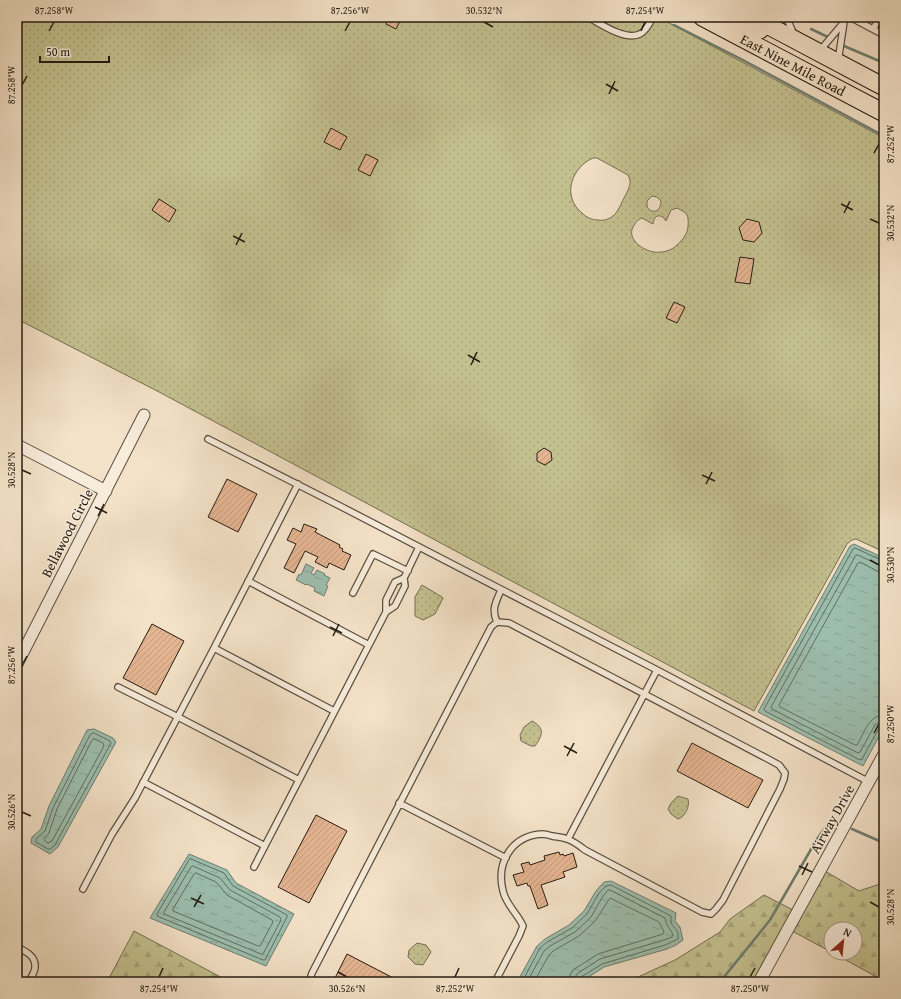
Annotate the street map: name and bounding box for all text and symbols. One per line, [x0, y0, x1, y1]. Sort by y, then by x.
text: 87.258°W [35, 3, 74, 18]
text: 87.256°W [331, 3, 370, 18]
text: 30.532°N [466, 3, 503, 18]
text: 87.254°W [626, 3, 665, 18]
street label: East Nine Mile Road [737, 29, 850, 101]
scale bar [40, 38, 109, 64]
text: 50 m [46, 43, 70, 60]
text: 87.258°W [4, 65, 19, 104]
text: 87.252°W [883, 124, 898, 163]
text: 30.532°N [883, 204, 898, 241]
text: 30.528°N [4, 451, 19, 488]
street label: Bellawood Circle [36, 485, 98, 581]
text: 30.530°N [883, 546, 898, 583]
text: 87.256°W [4, 645, 19, 684]
text: 87.250°W [883, 704, 898, 743]
street label: Airway Drive [805, 781, 859, 857]
text: 30.526°N [4, 793, 19, 830]
text: 30.528°N [883, 888, 898, 925]
north arrow [823, 921, 863, 961]
text: N [841, 923, 855, 941]
text: 87.254°W [140, 981, 179, 996]
text: 30.526°N [329, 981, 366, 996]
text: 87.252°W [436, 981, 475, 996]
text: 87.250°W [731, 981, 770, 996]

